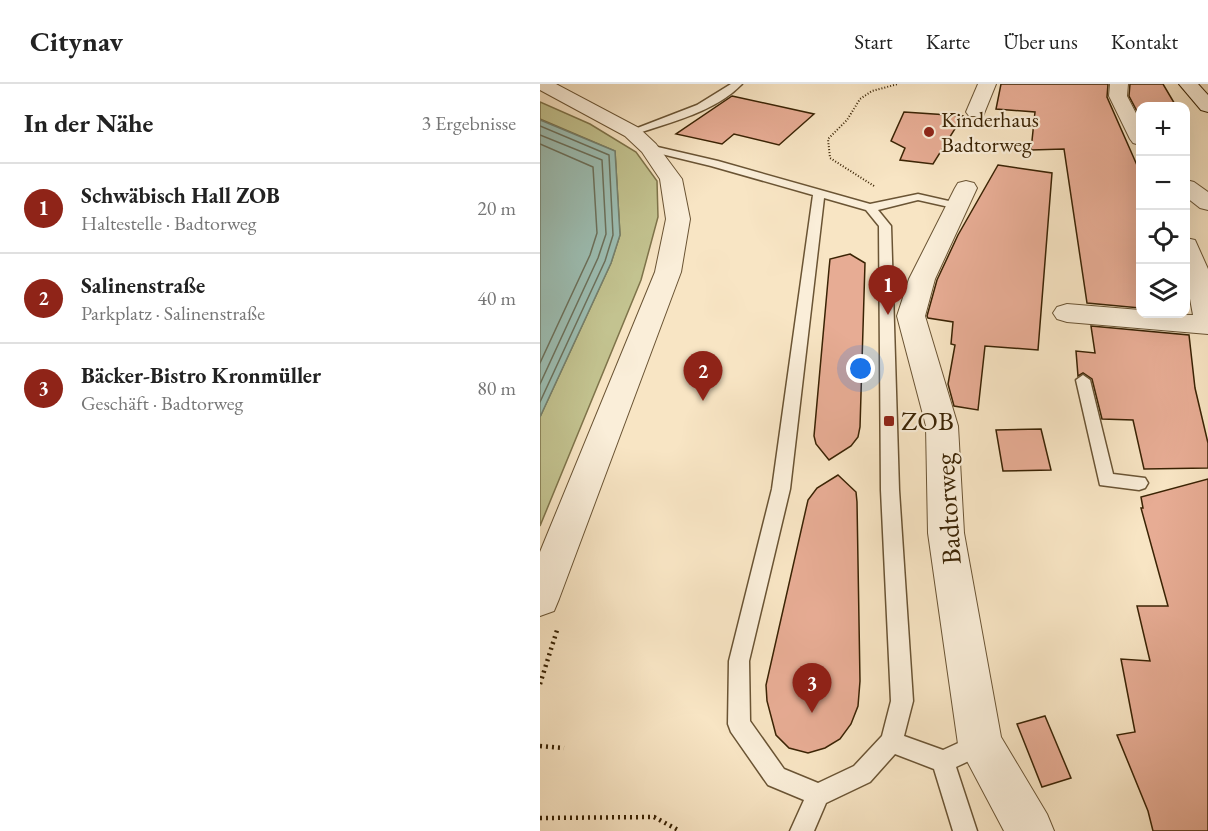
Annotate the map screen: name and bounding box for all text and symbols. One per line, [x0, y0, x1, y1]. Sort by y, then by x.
text: Citynav [30, 23, 123, 59]
text: Start [854, 28, 893, 55]
text: Karte [926, 28, 970, 55]
text: Über uns [1003, 28, 1078, 55]
text: Kontakt [1111, 28, 1178, 55]
map controls [1136, 102, 1190, 318]
button: + [1136, 102, 1190, 156]
place label: Kinderhaus Badtorweg [941, 105, 1039, 159]
text: In der Nähe [24, 106, 153, 140]
text: 3 Ergebnisse [421, 110, 516, 136]
marker: Kinderhaus Badtorweg [922, 125, 936, 139]
button: − [1136, 156, 1190, 210]
text: Schwäbisch Hall ZOB [81, 181, 280, 210]
text: 1 [38, 195, 49, 221]
text: 20 m [477, 195, 516, 221]
text: Haltestelle · Badtorweg [81, 210, 256, 236]
button: locate [1136, 210, 1190, 264]
button: layers [1136, 264, 1190, 318]
pin: 1 [868, 266, 908, 315]
text: Salinenstraße [81, 271, 205, 300]
text: 2 [38, 285, 49, 311]
text: 40 m [477, 285, 516, 311]
text: Parkplatz · Salinenstraße [81, 300, 265, 326]
pin: 2 [684, 352, 722, 401]
your location [846, 354, 875, 383]
text: Bäcker-Bistro Kronmüller [81, 361, 321, 390]
text: 3 [38, 375, 49, 401]
text: 80 m [477, 375, 516, 401]
text: Geschäft · Badtorweg [81, 390, 243, 416]
place label: ZOB [901, 403, 954, 438]
marker: ZOB [882, 414, 896, 428]
street label: Badtorweg [926, 452, 969, 566]
pin: 3 [792, 664, 832, 713]

